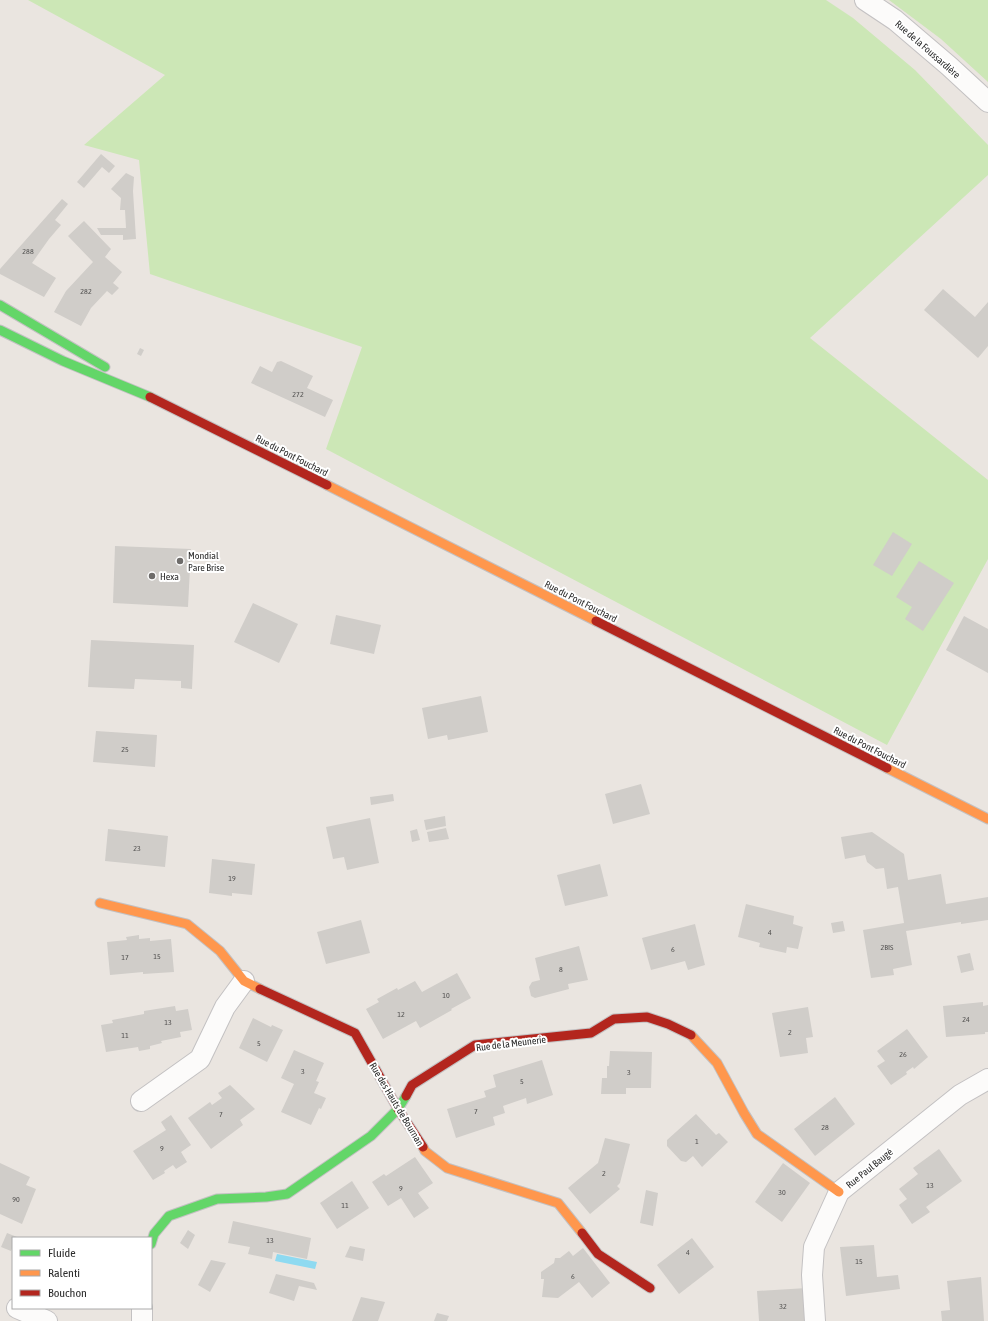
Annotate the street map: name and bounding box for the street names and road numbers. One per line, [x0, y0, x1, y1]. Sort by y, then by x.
street label: Rue de la Foussardière [893, 18, 963, 81]
street label: Rue du Pont Fouchard [254, 432, 330, 479]
street label: Rue du Pont Fouchard [543, 578, 619, 625]
street label: Rue du Pont Fouchard [832, 724, 908, 771]
street label: Rue de la Meunerie [475, 1034, 547, 1053]
street label: Rue des Hauts de Bournan [367, 1061, 426, 1148]
street label: Rue Paul Baugé [844, 1146, 895, 1191]

